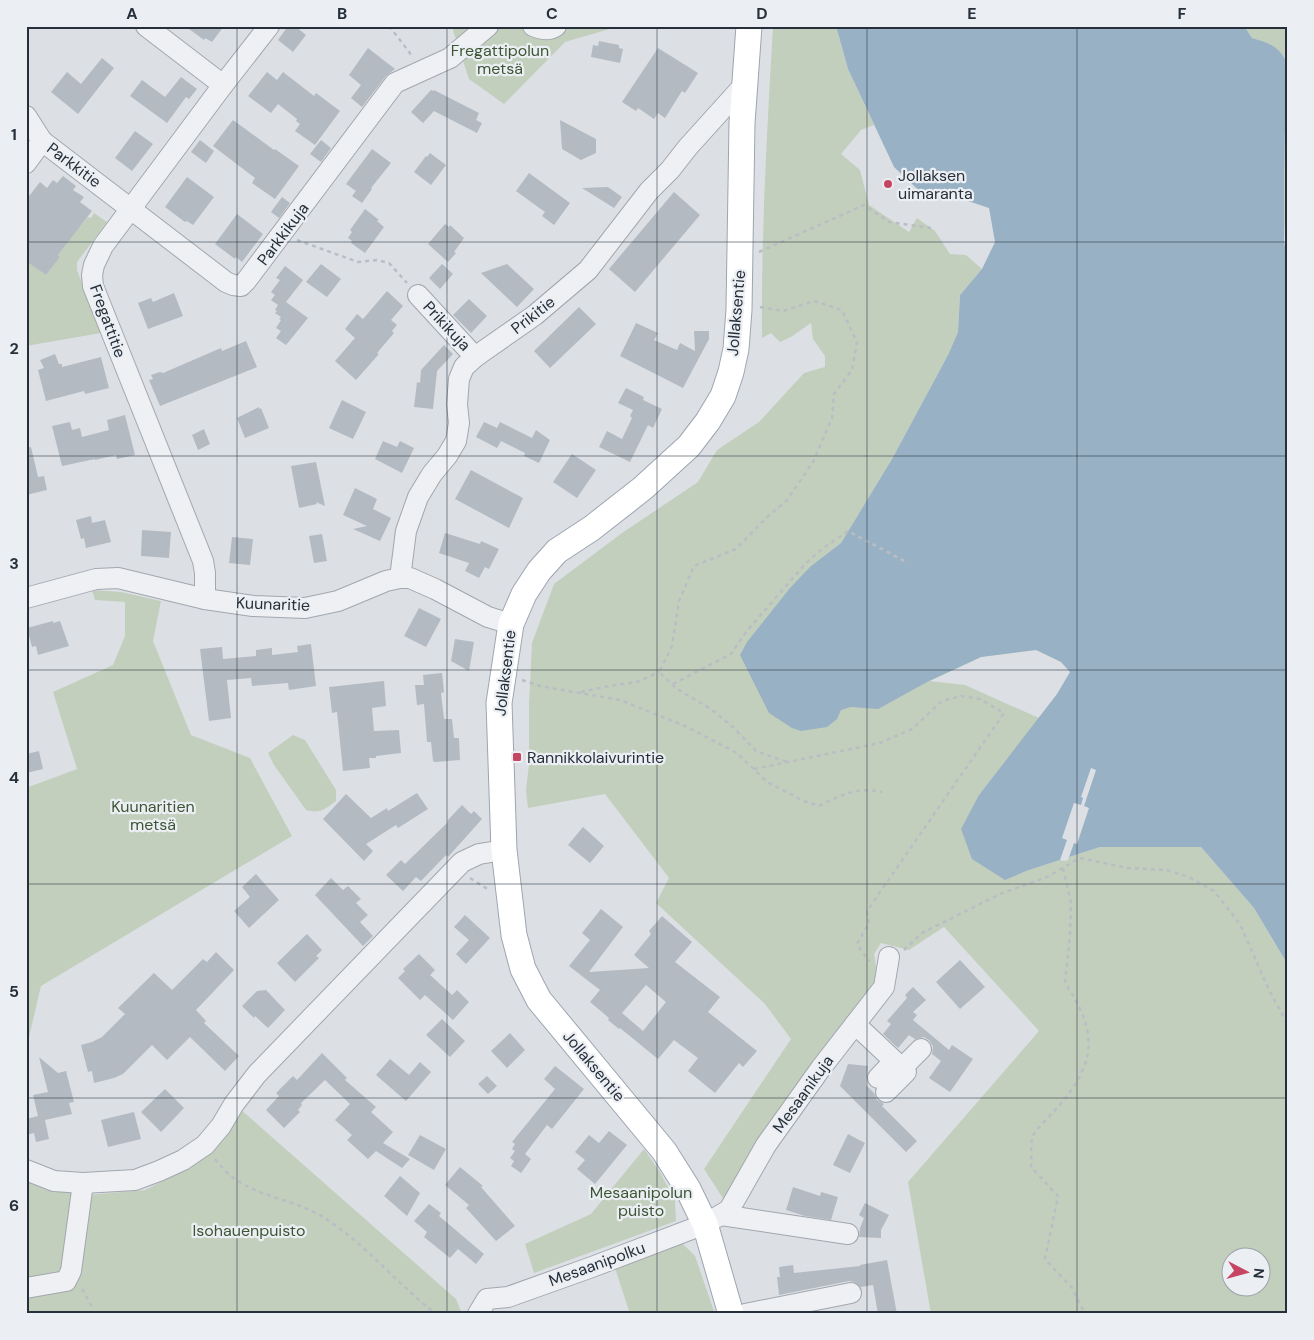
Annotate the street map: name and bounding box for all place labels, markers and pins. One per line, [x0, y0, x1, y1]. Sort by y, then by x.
place label: Jollaksen uimaranta [898, 165, 973, 204]
marker: Jollaksen uimaranta [882, 178, 894, 190]
place label: Rannikkolaivurintie [527, 747, 664, 768]
marker: Rannikkolaivurintie [511, 751, 523, 763]

